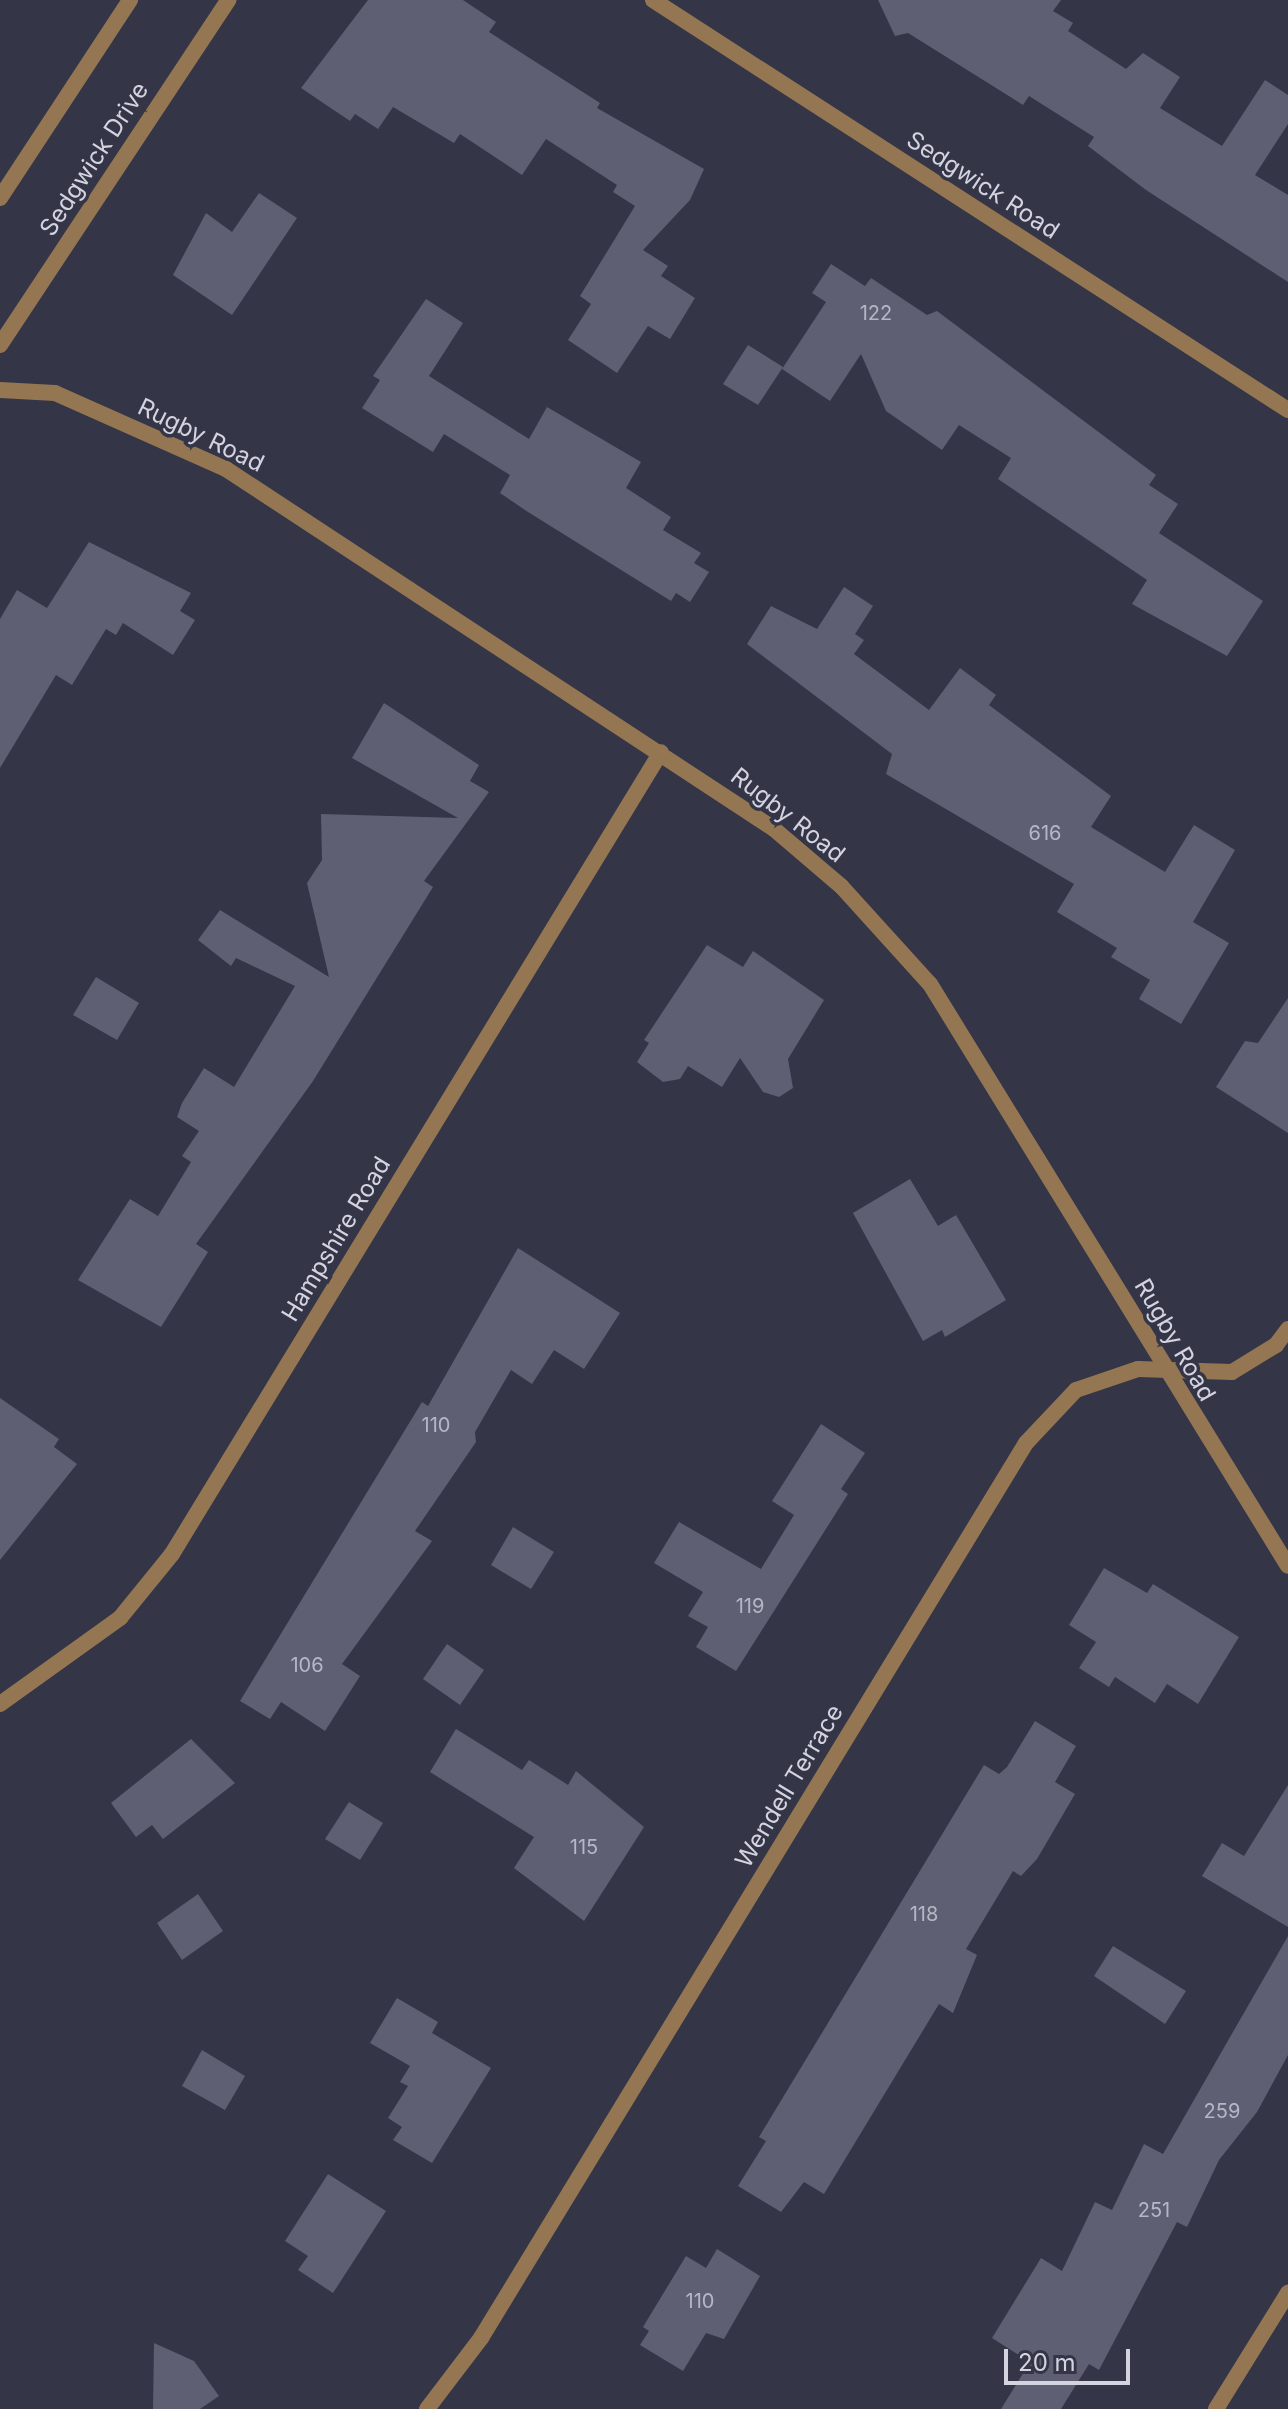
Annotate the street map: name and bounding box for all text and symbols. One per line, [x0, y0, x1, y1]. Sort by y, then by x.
street label: Sedgwick Drive [34, 77, 154, 241]
street label: Sedgwick Road [901, 125, 1065, 245]
house number: 122 [860, 301, 892, 325]
street label: Rugby Road [133, 392, 269, 478]
street label: Rugby Road [725, 762, 851, 868]
house number: 616 [1029, 821, 1061, 845]
street label: Hampshire Road [276, 1151, 396, 1327]
street label: Rugby Road [1128, 1274, 1222, 1406]
house number: 110 [422, 1413, 450, 1437]
house number: 119 [736, 1594, 764, 1618]
house number: 106 [290, 1653, 324, 1677]
street label: Wendell Terrace [729, 1699, 849, 1873]
house number: 115 [570, 1835, 598, 1859]
house number: 118 [910, 1902, 938, 1926]
house number: 259 [1204, 2099, 1240, 2123]
house number: 251 [1138, 2198, 1170, 2222]
house number: 110 [686, 2289, 714, 2313]
scale bar [1008, 2333, 1134, 2383]
text: 20 m [1018, 2348, 1076, 2377]

